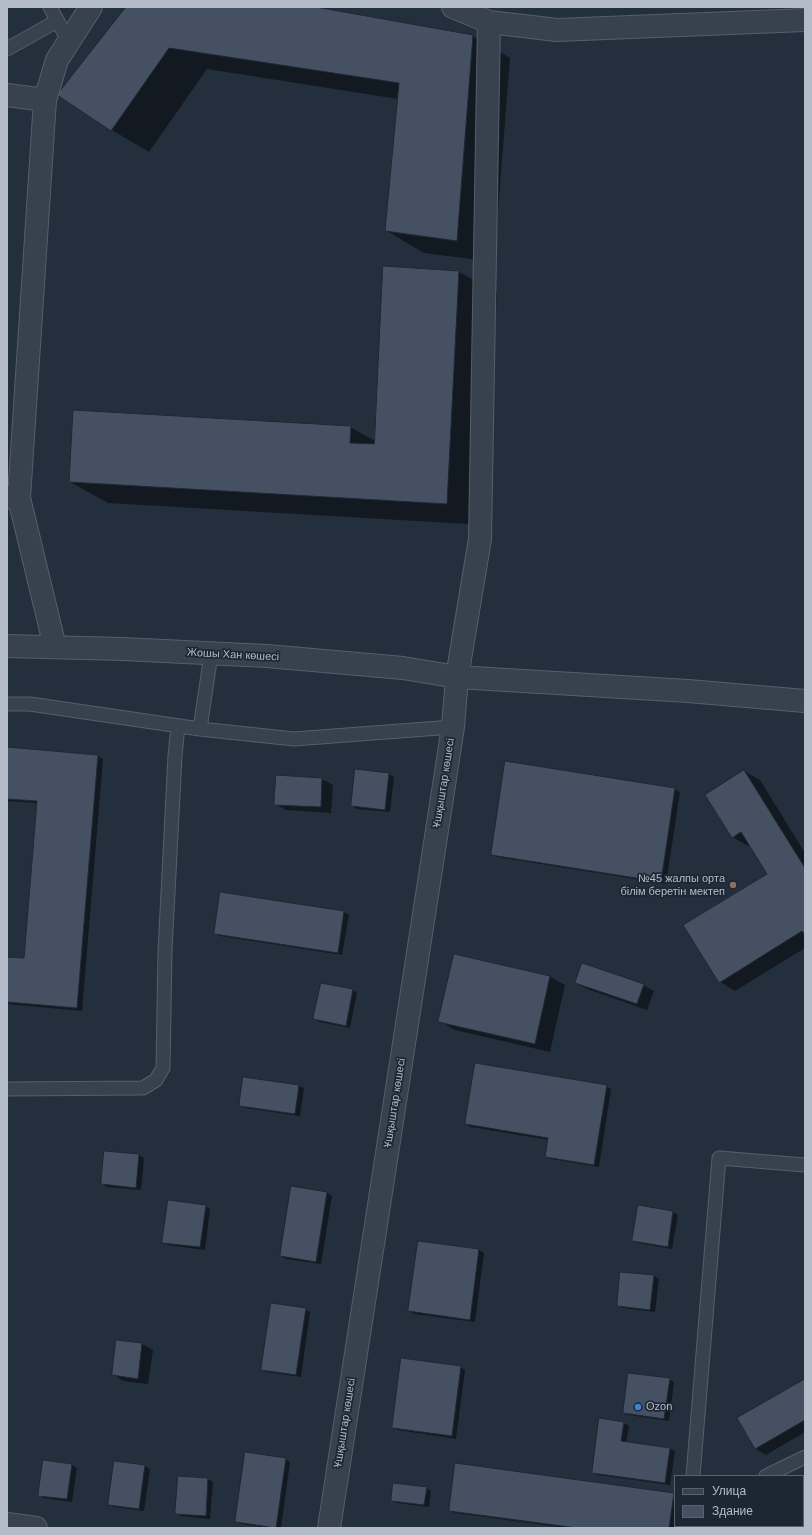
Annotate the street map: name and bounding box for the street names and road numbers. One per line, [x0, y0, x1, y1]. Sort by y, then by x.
street label: Жошы Хан көшесі [187, 646, 279, 664]
street label: Ұшқыштар көшесі [430, 737, 458, 829]
street label: Ұшқыштар көшесі [381, 1057, 409, 1149]
street label: Ұшқыштар көшесі [331, 1377, 359, 1469]

